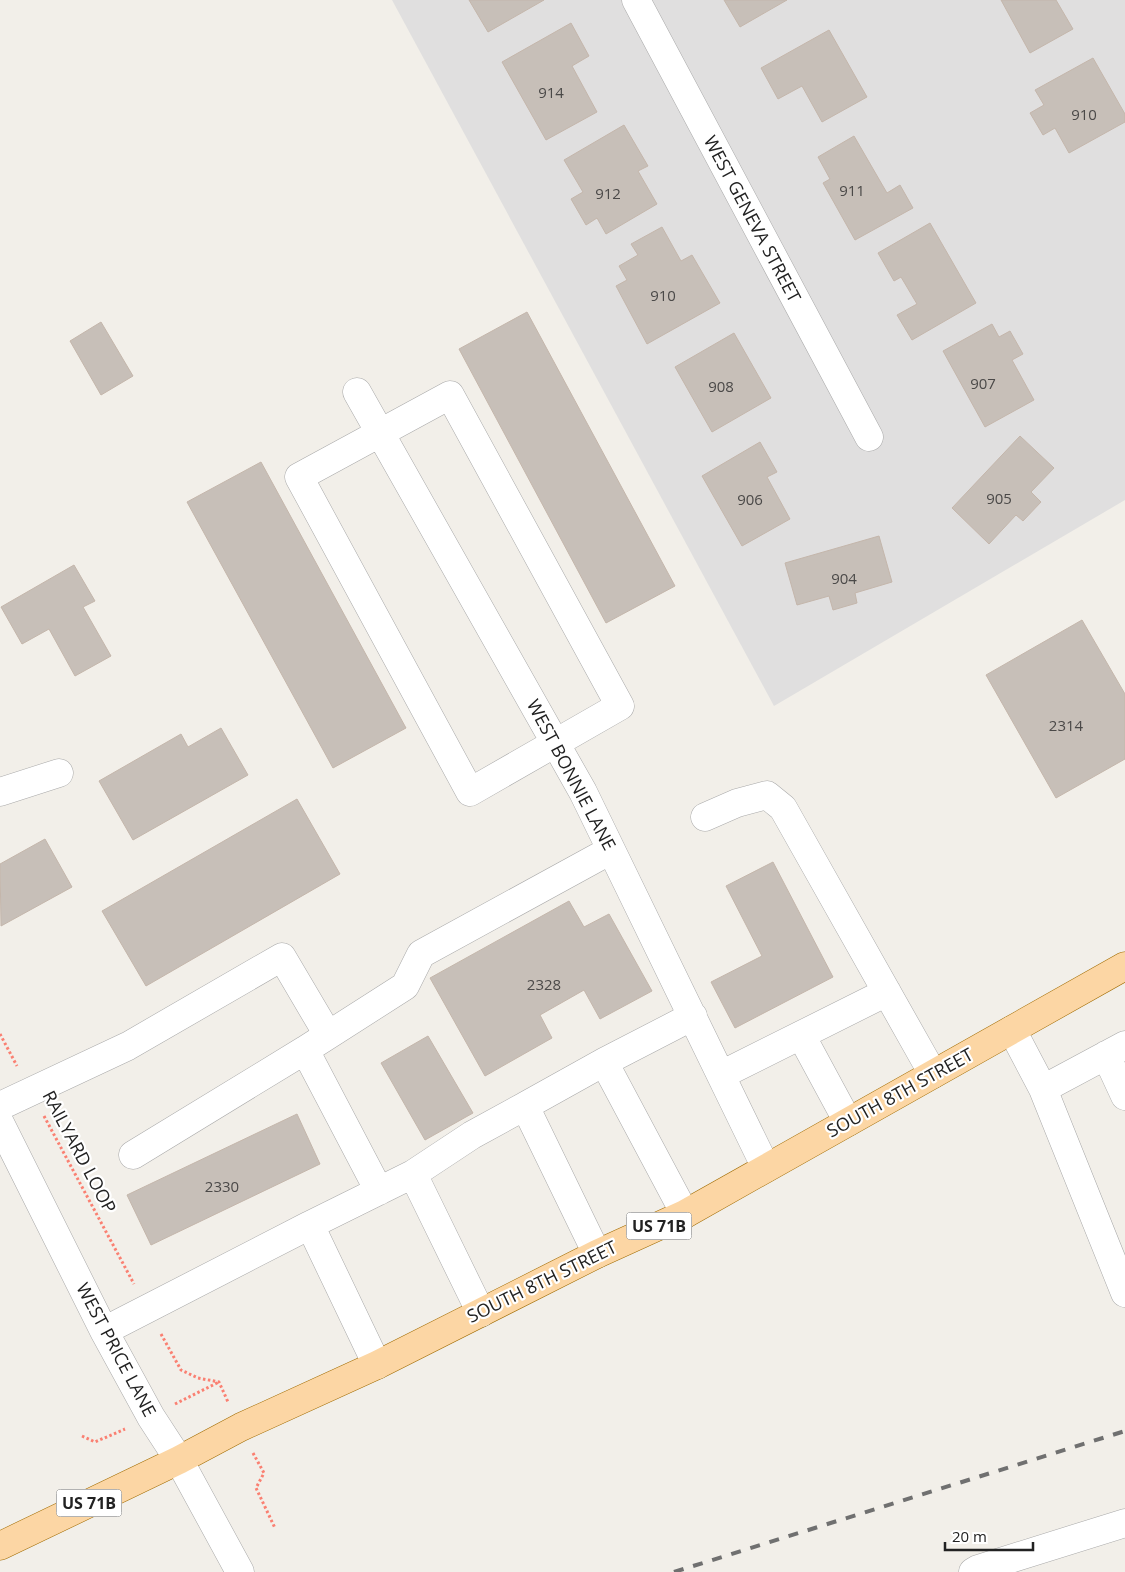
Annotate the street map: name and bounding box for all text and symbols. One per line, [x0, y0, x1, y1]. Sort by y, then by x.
house number: 914 [538, 82, 564, 102]
house number: 910 [1071, 104, 1097, 124]
street label: WEST GENEVA STREET [699, 131, 807, 306]
house number: 911 [839, 180, 865, 200]
house number: 912 [595, 183, 621, 203]
house number: 910 [650, 285, 676, 305]
house number: 907 [970, 373, 996, 393]
house number: 908 [708, 376, 734, 396]
house number: 905 [986, 488, 1012, 508]
house number: 906 [737, 489, 763, 509]
house number: 904 [831, 568, 857, 588]
street label: WEST BONNIE LANE [522, 695, 622, 854]
house number: 2314 [1049, 715, 1084, 735]
house number: 2328 [527, 974, 561, 994]
street label: SOUTH 8TH STREET [822, 1042, 977, 1142]
street label: RAILYARD LOOP [37, 1086, 122, 1217]
house number: 2330 [205, 1176, 239, 1196]
road number: US 71B [626, 1212, 692, 1240]
street label: SOUTH 8TH STREET [463, 1234, 621, 1328]
street label: WEST PRICE LANE [71, 1278, 162, 1421]
road number: US 71B [56, 1490, 122, 1516]
scale bar [945, 1520, 1032, 1552]
text: 20 m [952, 1526, 987, 1546]

